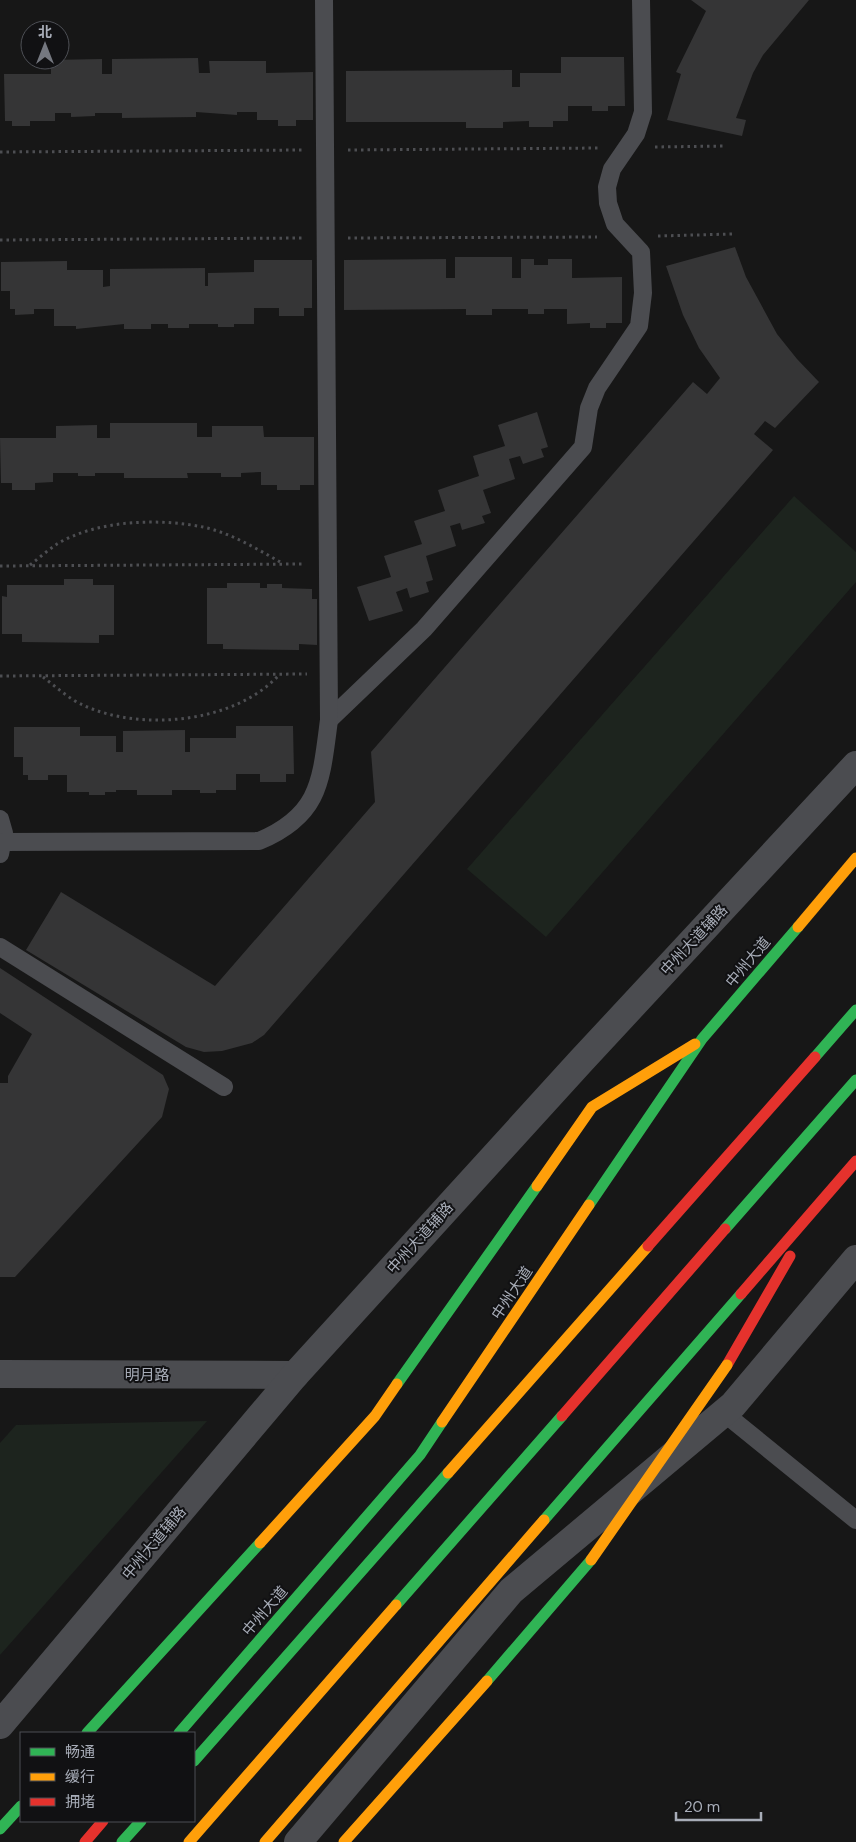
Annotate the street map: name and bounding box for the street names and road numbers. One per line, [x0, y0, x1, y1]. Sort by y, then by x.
street label: 中州大道辅路 [656, 900, 732, 980]
street label: 中州大道 [721, 933, 775, 991]
street label: 中州大道辅路 [382, 1198, 458, 1278]
street label: 中州大道 [487, 1263, 537, 1323]
street label: 明月路 [124, 1365, 170, 1385]
street label: 中州大道辅路 [117, 1502, 191, 1584]
street label: 中州大道 [238, 1582, 292, 1640]

